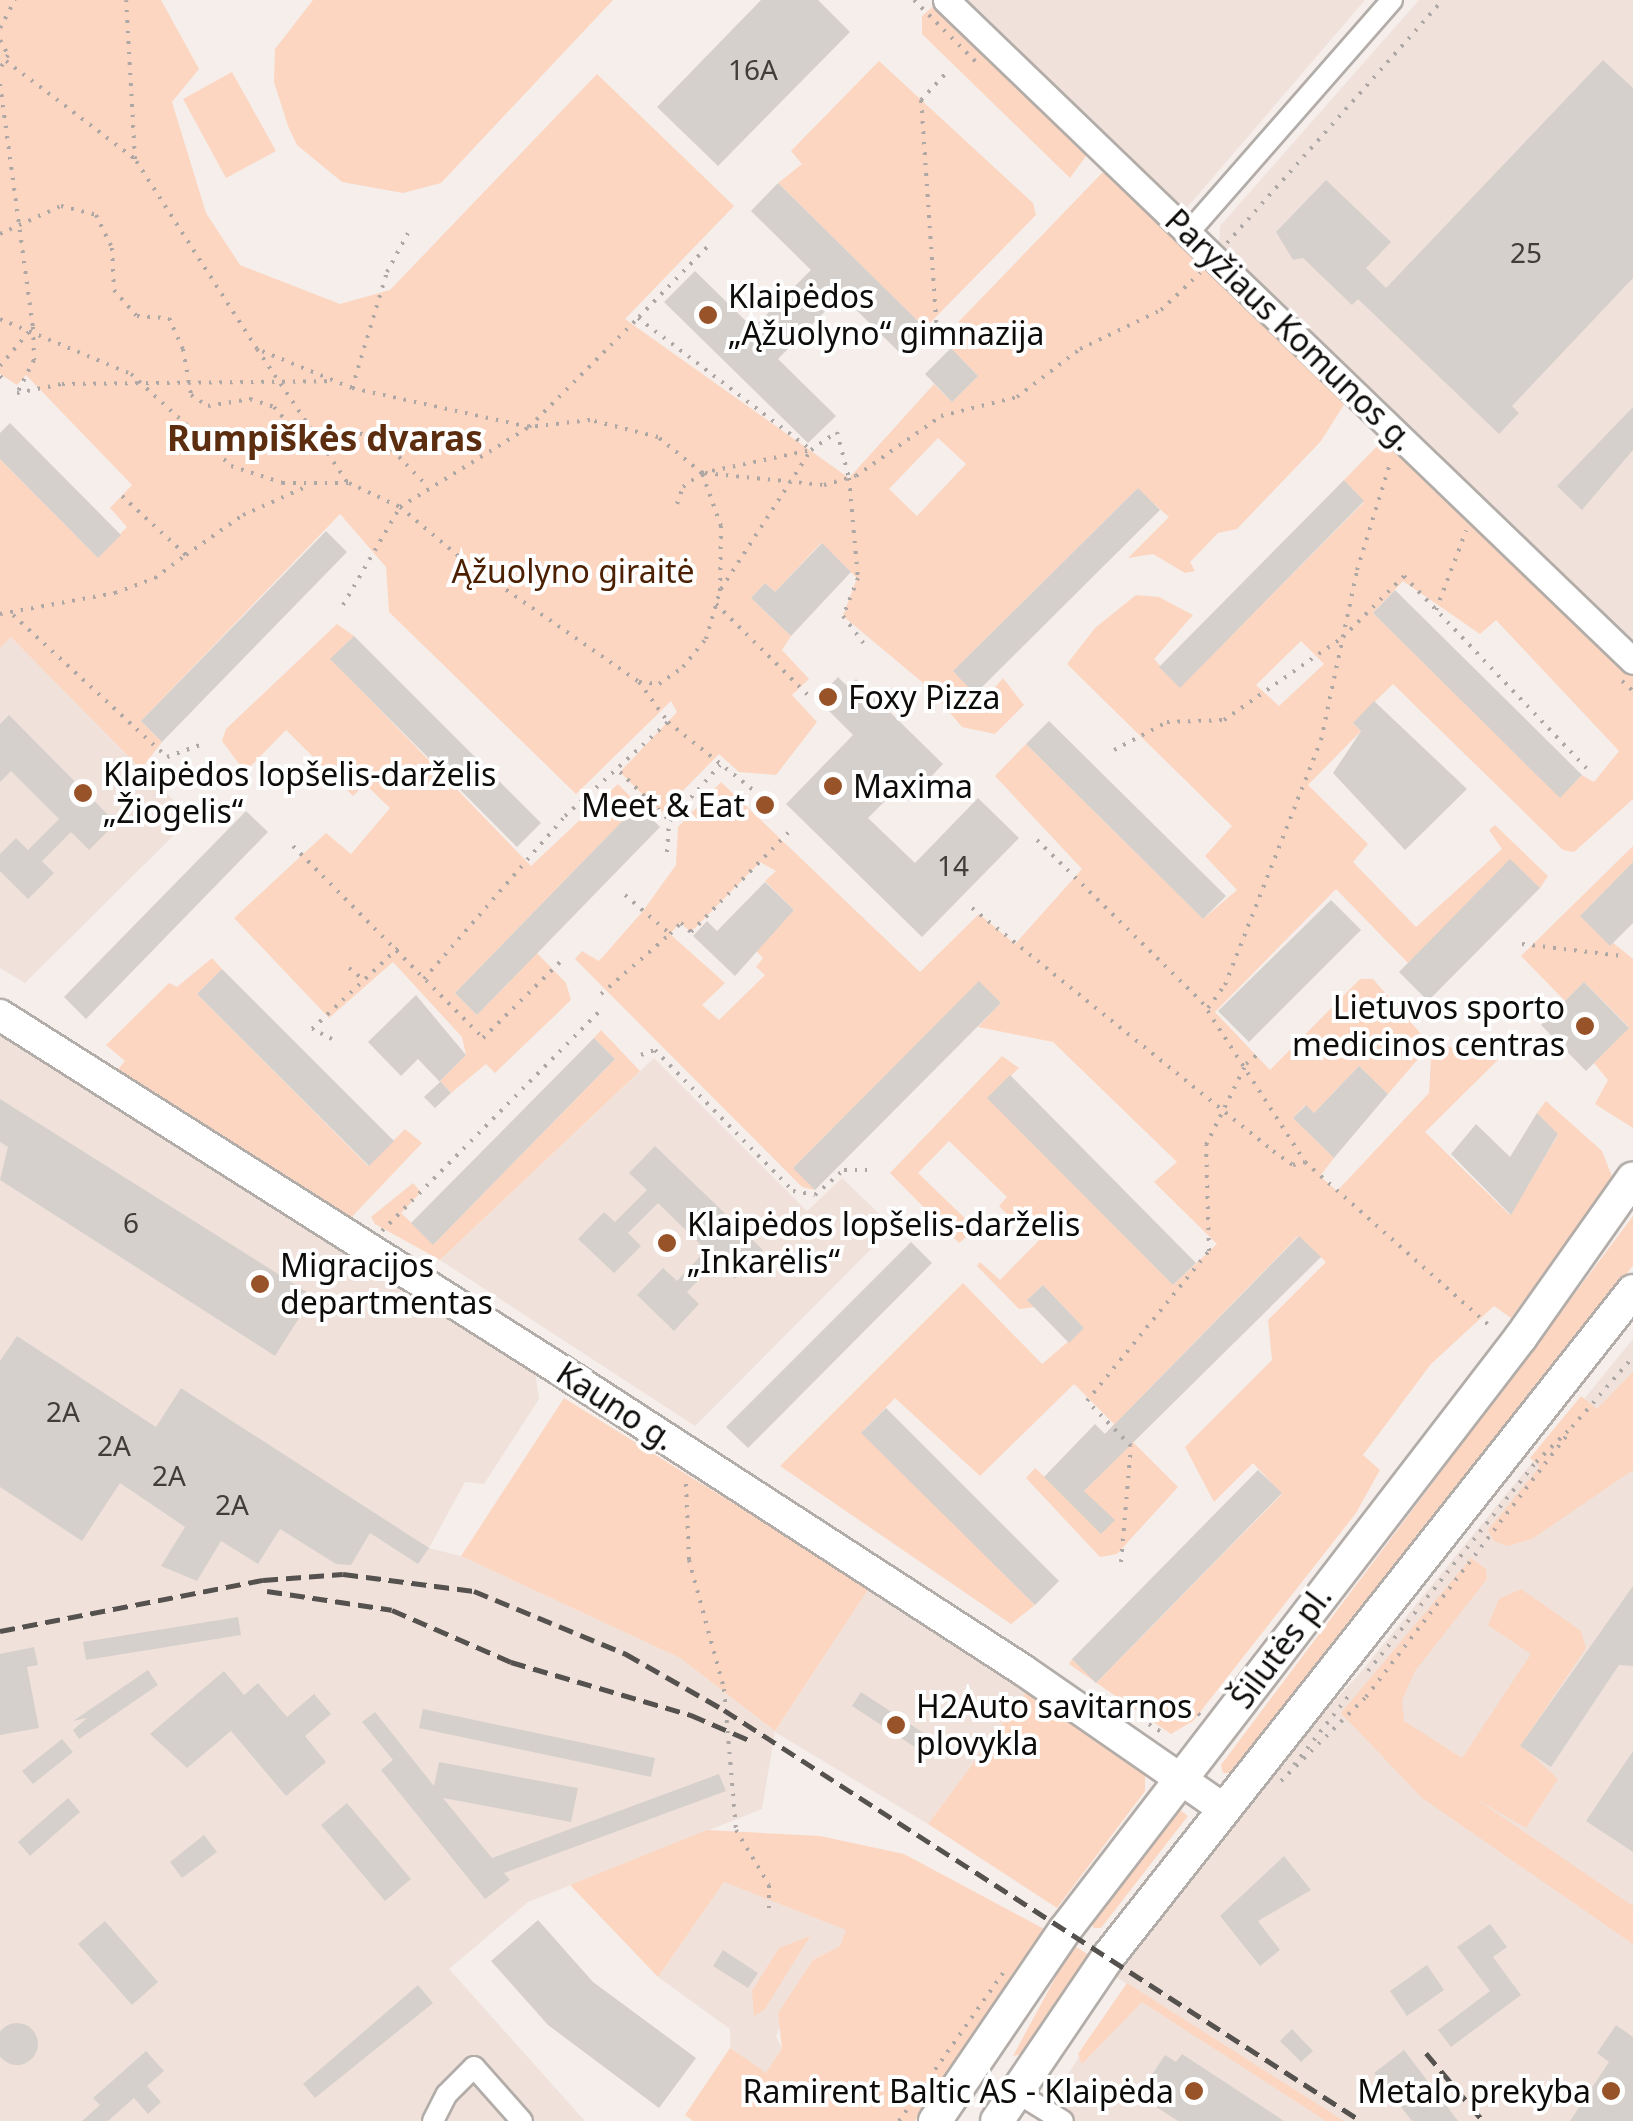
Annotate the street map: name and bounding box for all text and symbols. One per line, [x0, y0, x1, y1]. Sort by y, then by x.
house number: 16A [728, 52, 778, 86]
street label: Paryžiaus Komunos g. [1157, 201, 1423, 459]
house number: 25 [1510, 235, 1542, 269]
place label: Klaipėdos „Ąžuolyno“ gimnazija [728, 278, 1045, 353]
marker: Klaipėdos „Ąžuolyno“ gimnazija [697, 304, 719, 326]
district label: Rumpiškės dvaras [167, 417, 483, 459]
park label: Ąžuolyno giraitė [452, 552, 694, 590]
place label: Foxy Pizza [848, 678, 1001, 716]
marker: Foxy Pizza [817, 686, 839, 708]
place label: Klaipėdos lopšelis-darželis „Žiogelis“ [103, 756, 496, 831]
place label: Maxima [853, 767, 973, 805]
marker: Maxima [822, 775, 844, 797]
marker: Klaipėdos lopšelis-darželis „Žiogelis“ [72, 782, 94, 804]
place label: Meet & Eat [581, 786, 745, 824]
marker: Meet & Eat [754, 794, 776, 816]
house number: 14 [937, 848, 969, 882]
place label: Lietuvos sporto medicinos centras [1292, 989, 1565, 1064]
marker: Lietuvos sporto medicinos centras [1574, 1015, 1596, 1037]
house number: 6 [123, 1205, 139, 1239]
place label: Klaipėdos lopšelis-darželis „Inkarėlis“ [687, 1206, 1080, 1281]
marker: Klaipėdos lopšelis-darželis „Inkarėlis“ [656, 1232, 678, 1254]
place label: Migracijos departmentas [280, 1247, 493, 1322]
marker: Migracijos departmentas [249, 1273, 271, 1295]
street label: Kauno g. [550, 1354, 682, 1458]
house number: 2A [46, 1394, 80, 1428]
house number: 2A [97, 1428, 131, 1462]
house number: 2A [152, 1458, 186, 1492]
house number: 2A [215, 1487, 249, 1521]
street label: Šilutės pl. [1222, 1578, 1340, 1716]
place label: H2Auto savitarnos plovykla [916, 1688, 1192, 1763]
marker: H2Auto savitarnos plovykla [885, 1714, 907, 1736]
place label: Ramirent Baltic AS - Klaipėda [743, 2072, 1174, 2110]
place label: Metalo prekyba [1357, 2072, 1591, 2110]
marker: Ramirent Baltic AS - Klaipėda [1183, 2080, 1205, 2102]
marker: Metalo prekyba [1600, 2080, 1622, 2102]

